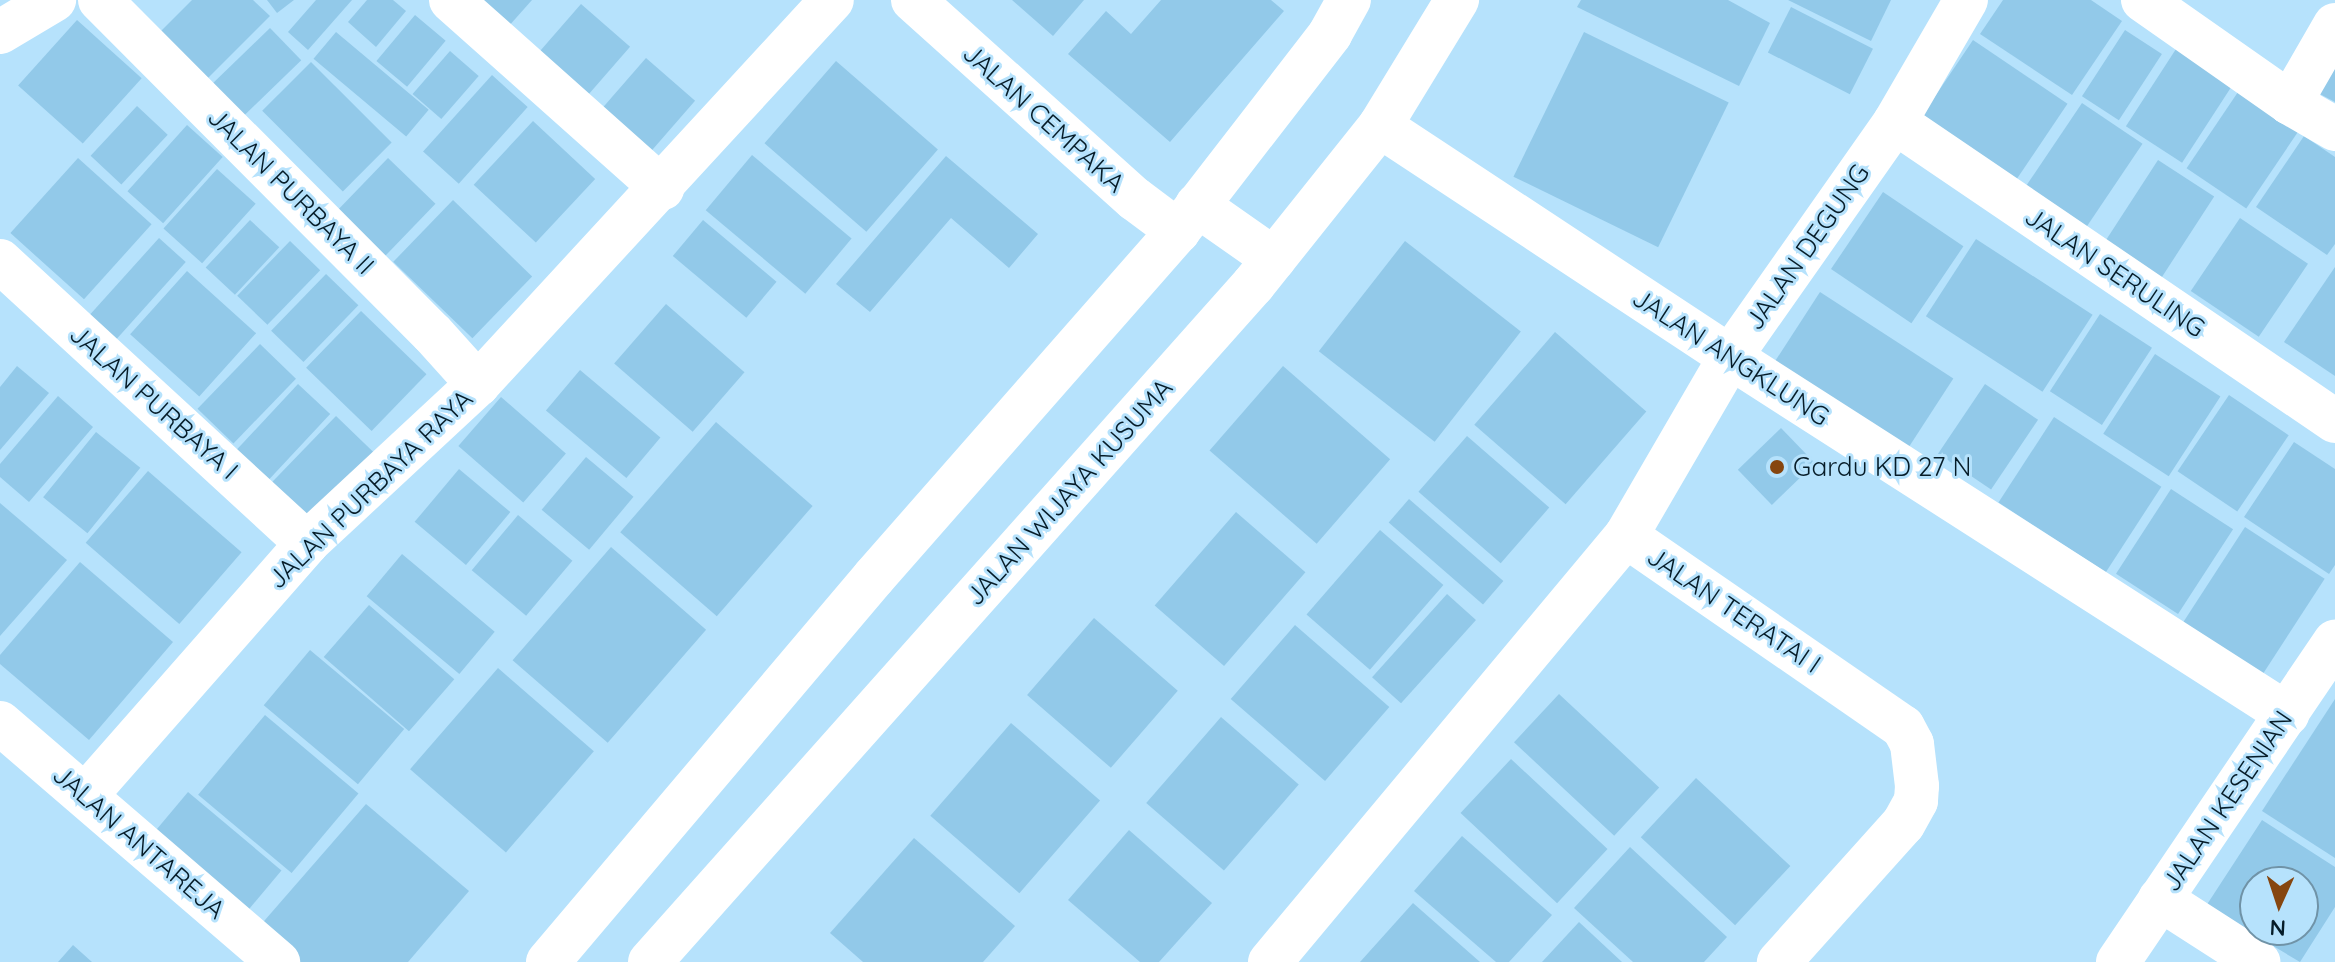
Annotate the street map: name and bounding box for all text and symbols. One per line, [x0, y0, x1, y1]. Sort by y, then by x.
street label: JALAN CEMPAKA [957, 37, 1131, 199]
street label: JALAN PURBAYA II [201, 101, 381, 281]
street label: JALAN DEGUNG [1738, 158, 1876, 336]
street label: JALAN SERULING [2019, 200, 2211, 344]
street label: JALAN ANGKLUNG [1627, 282, 1835, 432]
street label: JALAN PURBAYA I [63, 318, 245, 486]
street label: JALAN WIJAYA KUSUMA [959, 372, 1179, 612]
street label: JALAN PURBAYA RAYA [261, 383, 479, 595]
place label: Gardu KD 27 N [1793, 451, 1971, 483]
marker: Gardu KD 27 N [1768, 458, 1786, 476]
street label: JALAN TERATAI I [1641, 540, 1827, 680]
street label: JALAN KESENIAN [2155, 705, 2299, 897]
street label: JALAN ANTAREJA [46, 759, 232, 925]
north arrow [2239, 866, 2319, 946]
text: N [2269, 914, 2287, 942]

